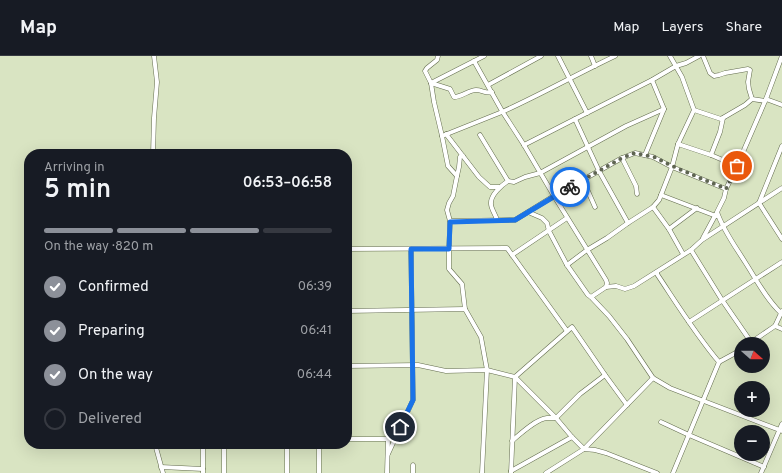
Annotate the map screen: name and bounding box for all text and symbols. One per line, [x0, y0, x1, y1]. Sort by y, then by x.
text: Map [20, 16, 57, 40]
text: Map [613, 19, 639, 36]
text: Layers [661, 19, 703, 36]
text: Share [725, 19, 762, 36]
pin [720, 149, 754, 183]
icon: bag [726, 155, 748, 177]
text: Arriving in [44, 160, 105, 176]
courier [550, 167, 590, 207]
text: 5 min [44, 174, 111, 207]
text: 06:53–06:58 [243, 174, 332, 193]
icon: bike [559, 176, 581, 198]
text: On the way · 820 m [44, 239, 153, 255]
icon: check [44, 276, 66, 298]
text: Confirmed [78, 278, 149, 297]
text: 06:39 [298, 279, 332, 295]
icon: check [44, 320, 66, 342]
text: Preparing [78, 322, 145, 341]
text: 06:41 [300, 323, 332, 339]
north arrow [734, 337, 770, 373]
map controls [734, 337, 770, 461]
icon: check [44, 364, 66, 386]
text: On the way [78, 366, 153, 385]
text: 06:44 [297, 367, 332, 383]
button: + [734, 381, 770, 417]
text: Delivered [78, 410, 142, 429]
pin [383, 410, 417, 444]
icon: home [389, 416, 411, 438]
button: − [734, 425, 770, 461]

